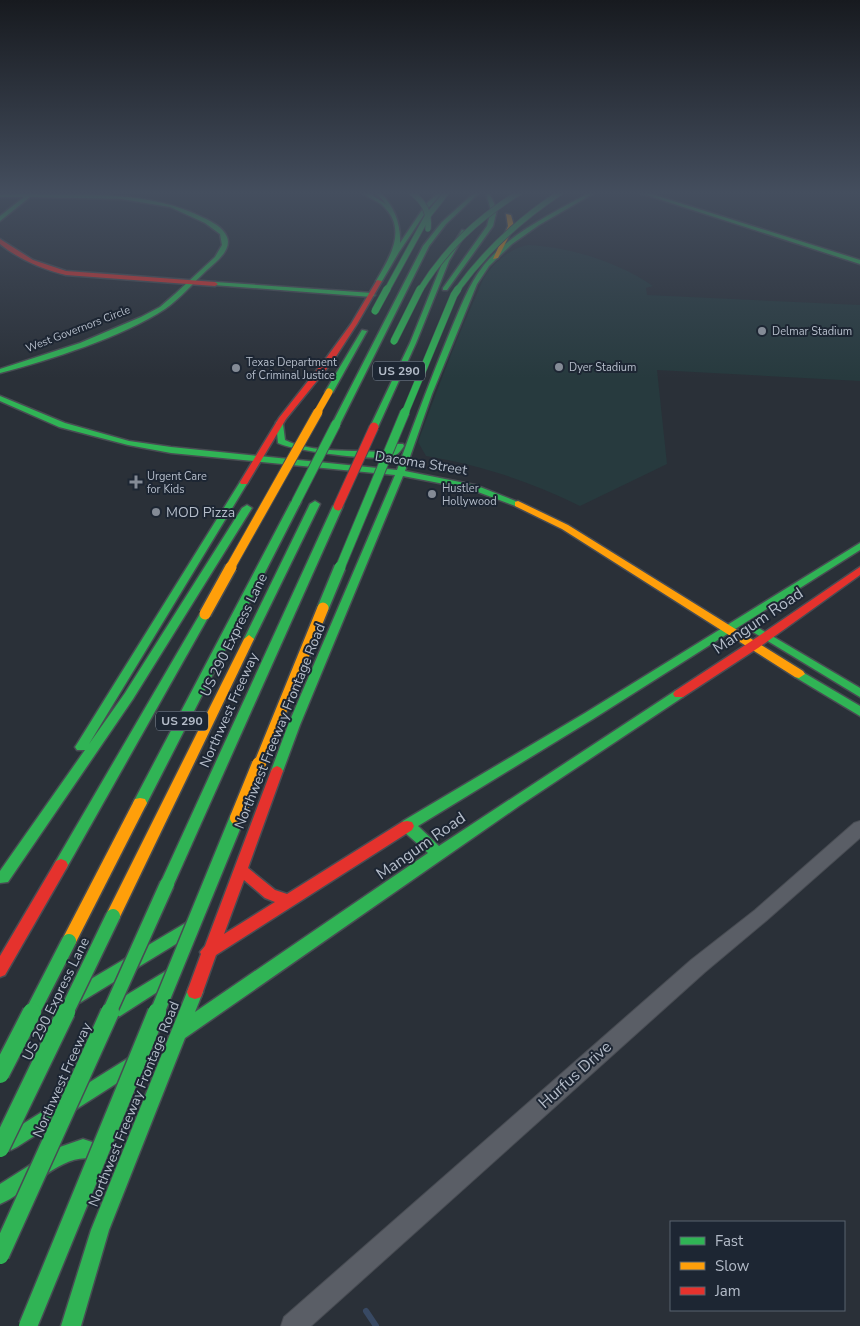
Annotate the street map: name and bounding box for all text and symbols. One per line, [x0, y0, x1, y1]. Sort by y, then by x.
street label: West Governors Circle [24, 302, 133, 356]
place label: Delmar Stadium [772, 324, 852, 339]
marker: Delmar Stadium [756, 325, 768, 337]
place label: Texas Department of Criminal Justice [246, 355, 337, 383]
place label: Dyer Stadium [569, 360, 636, 375]
marker: Dyer Stadium [553, 361, 565, 373]
marker: Texas Department of Criminal Justice [230, 362, 242, 374]
road number: US 290 [373, 362, 425, 381]
street label: Dacoma Street [374, 446, 469, 480]
place label: Urgent Care for Kids [147, 469, 207, 497]
marker: Urgent Care for Kids [129, 475, 143, 489]
place label: Hustler Hollywood [442, 481, 497, 509]
marker: Hustler Hollywood [426, 488, 438, 500]
place label: MOD Pizza [166, 503, 235, 522]
marker: MOD Pizza [150, 506, 162, 518]
street label: US 290 Express Lane [196, 570, 272, 700]
street label: Mangum Road [708, 583, 808, 659]
street label: Northwest Freeway Frontage Road [230, 620, 330, 832]
street label: Northwest Freeway [195, 649, 263, 771]
road number: US 290 [156, 711, 208, 730]
street label: Mangum Road [372, 807, 470, 885]
street label: US 290 Express Lane [18, 934, 94, 1064]
street label: Northwest Freeway Frontage Road [84, 998, 184, 1210]
street label: Northwest Freeway [28, 1019, 96, 1141]
street label: Hurfus Drive [534, 1036, 616, 1114]
legend [670, 1221, 845, 1311]
text: Fast [715, 1231, 744, 1251]
text: Slow [715, 1256, 750, 1276]
text: Jam [714, 1281, 741, 1301]

